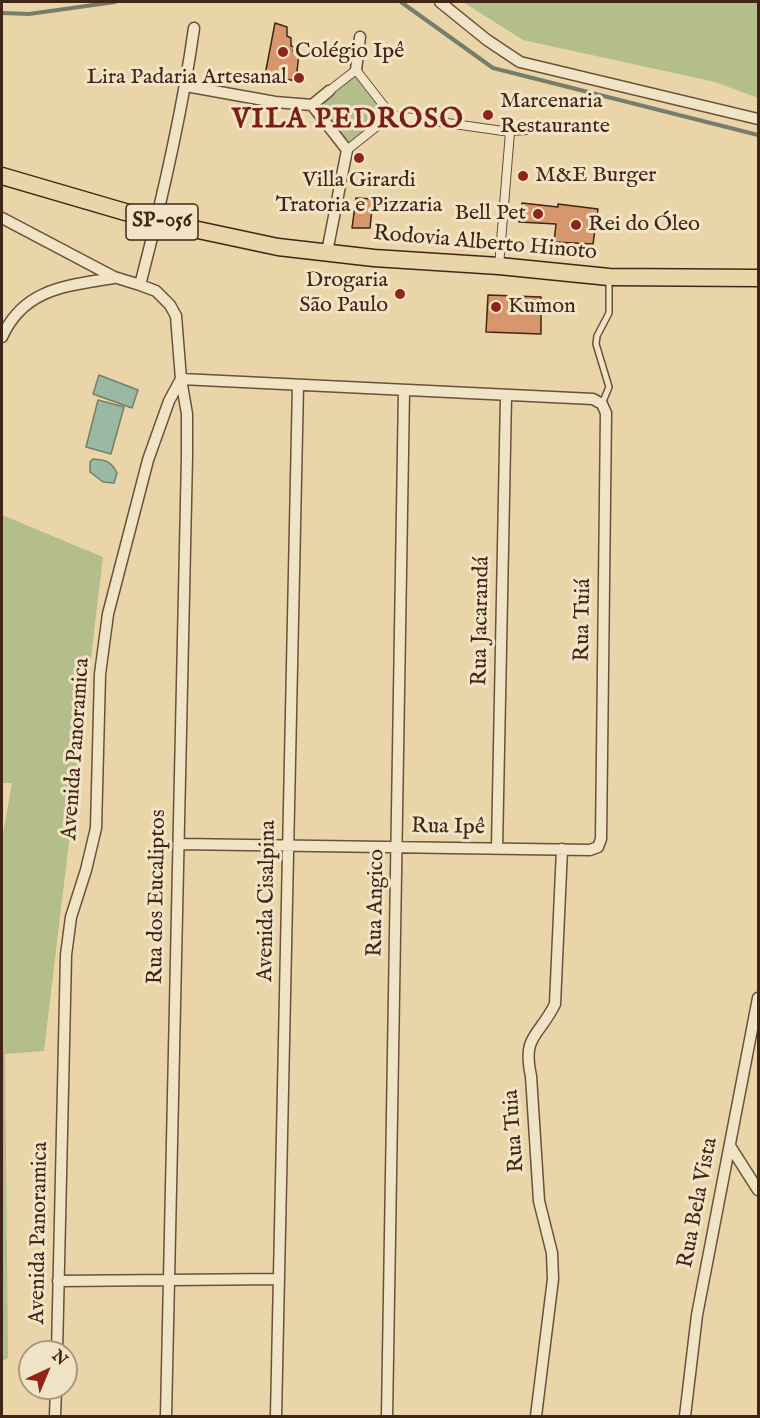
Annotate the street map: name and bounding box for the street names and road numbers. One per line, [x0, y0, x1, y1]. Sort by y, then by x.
road number: SP-056 [126, 204, 198, 240]
street label: Rodovia Alberto Hinoto [372, 221, 598, 267]
street label: Rua Jacarandá [468, 556, 496, 686]
street label: Rua Tuiá [570, 578, 598, 662]
street label: Avenida Panoramica [57, 657, 97, 841]
street label: Rua dos Eucaliptos [143, 809, 173, 985]
street label: Rua Ipê [411, 814, 485, 842]
street label: Avenida Cisalpina [253, 820, 283, 982]
street label: Rua Angico [363, 849, 391, 957]
street label: Rua Tuia [499, 1089, 531, 1173]
street label: Rua Bela Vista [673, 1135, 725, 1271]
street label: Avenida Panoramica [25, 1141, 55, 1325]

